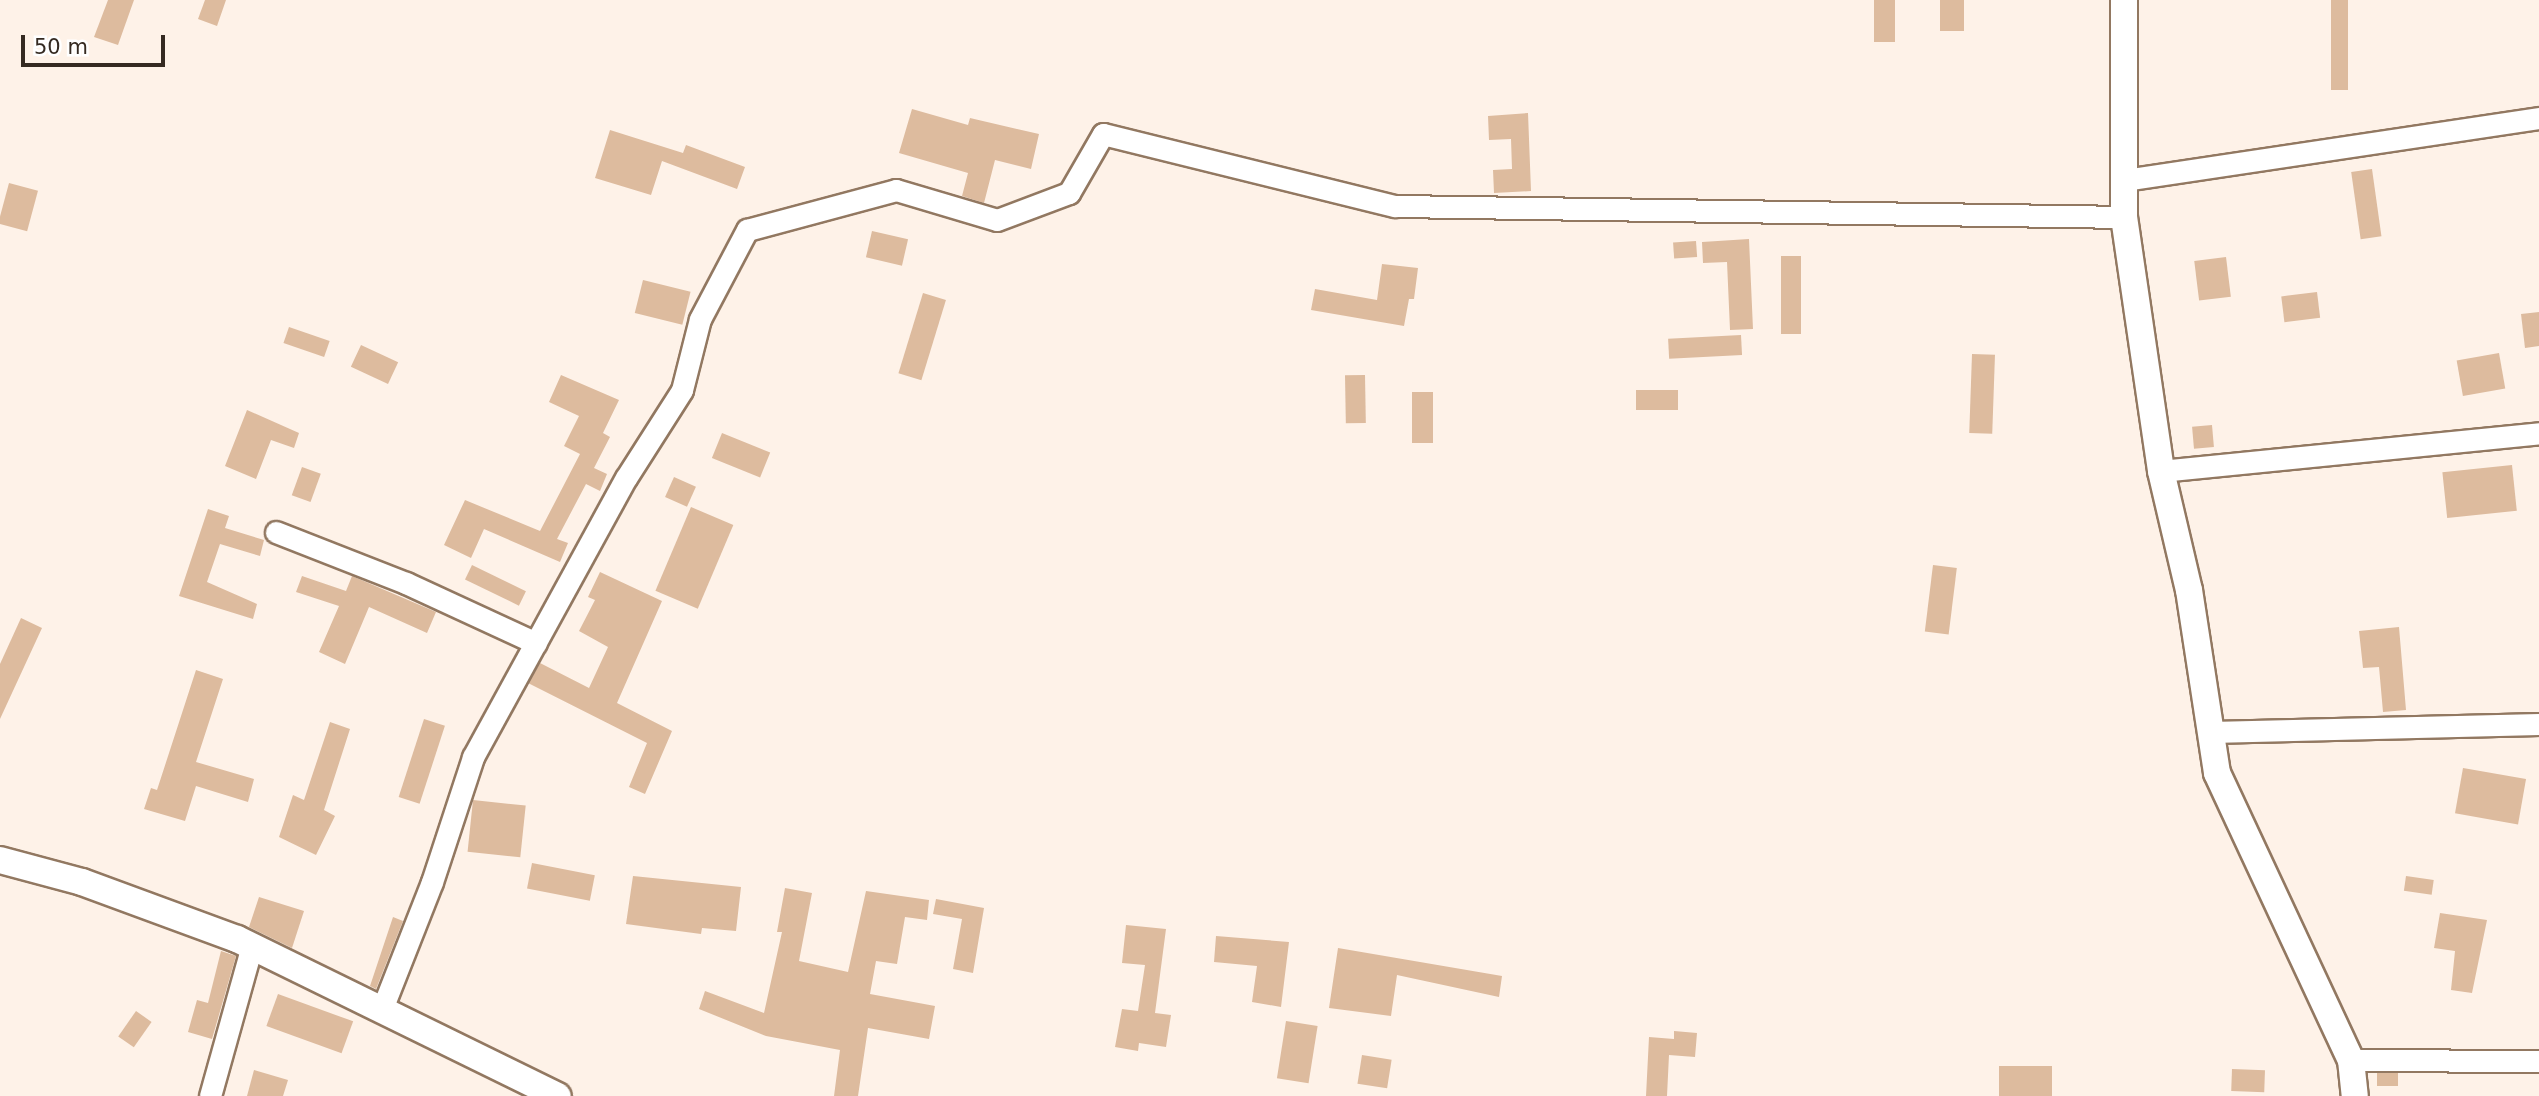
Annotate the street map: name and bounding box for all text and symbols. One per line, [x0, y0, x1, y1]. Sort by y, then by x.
scale bar [24, 21, 168, 65]
text: 50 m [34, 35, 88, 59]

